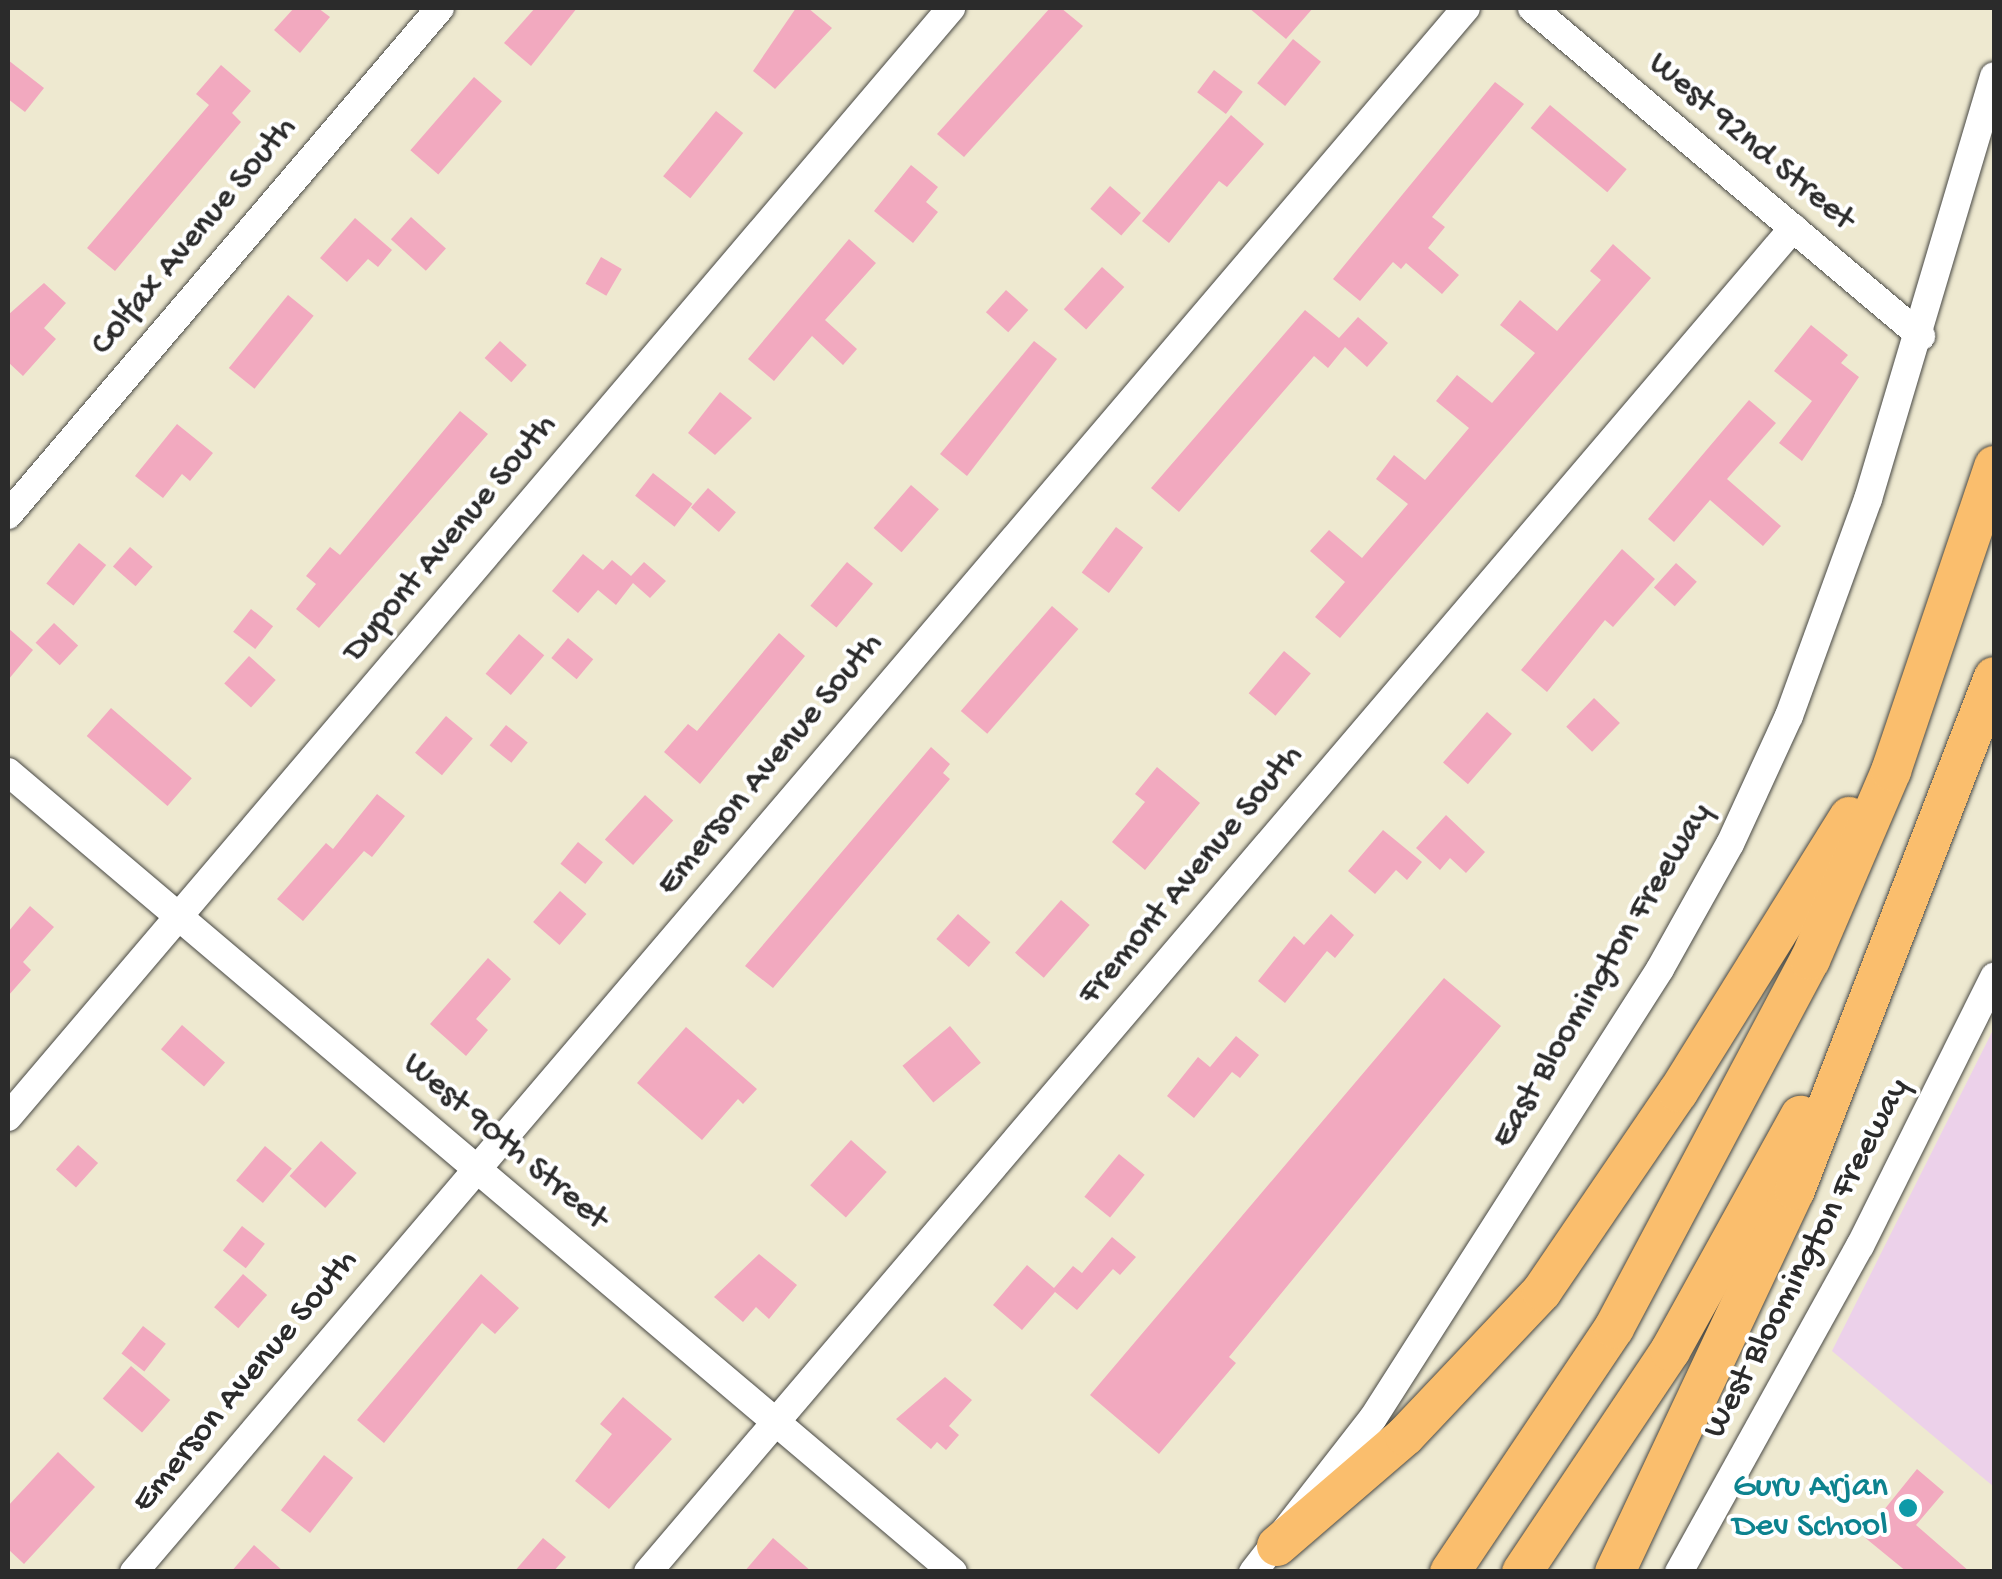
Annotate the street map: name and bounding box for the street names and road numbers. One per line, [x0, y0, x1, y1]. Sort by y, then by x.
street label: West 92nd Street [1638, 44, 1862, 242]
street label: Colfax Avenue South [83, 109, 307, 365]
street label: Dupont Avenue South [335, 406, 567, 672]
street label: Emerson Avenue South [649, 625, 893, 905]
street label: Fremont Avenue South [1070, 737, 1314, 1015]
street label: East Bloomington Freeway [1483, 796, 1723, 1156]
street label: West 90th Street [393, 1045, 615, 1241]
street label: West Bloomington Freeway [1695, 1072, 1921, 1446]
street label: Emerson Avenue South [124, 1242, 368, 1522]

